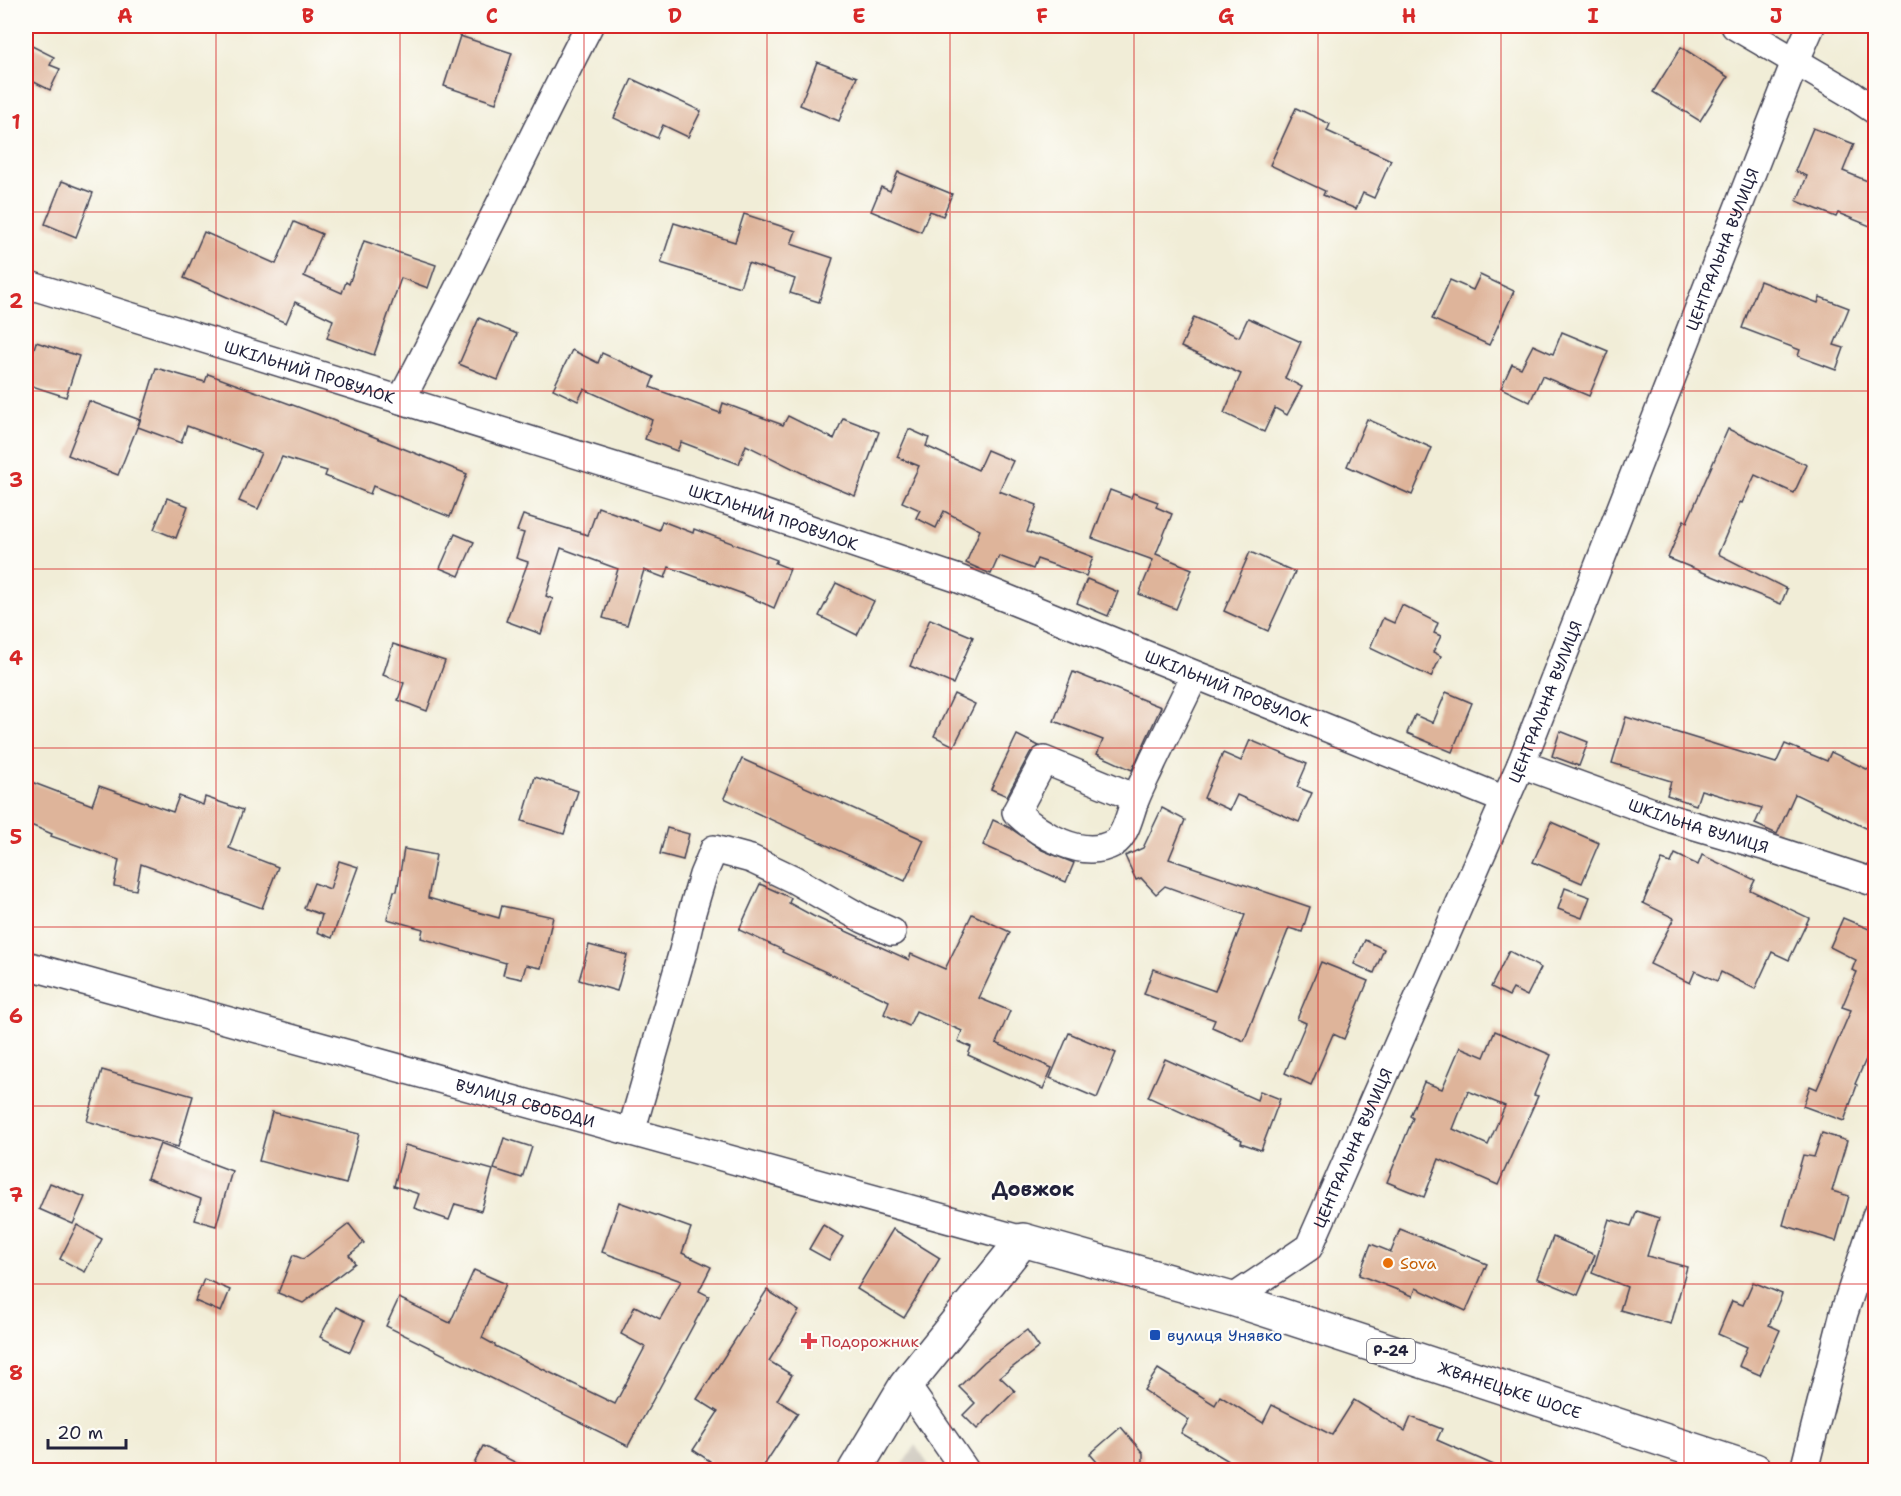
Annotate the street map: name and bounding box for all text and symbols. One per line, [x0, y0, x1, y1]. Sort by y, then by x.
text: A [117, 3, 133, 29]
text: B [302, 3, 314, 29]
text: C [486, 3, 498, 29]
text: D [668, 3, 682, 29]
text: E [852, 3, 866, 29]
text: F [1036, 3, 1048, 29]
text: G [1218, 3, 1234, 29]
text: H [1402, 3, 1416, 29]
text: I [1587, 3, 1599, 29]
text: J [1770, 3, 1783, 29]
text: 1 [11, 109, 21, 135]
street label: ЦЕНТРАЛЬНА ВУЛИЦЯ [1681, 165, 1763, 334]
text: 2 [9, 288, 23, 314]
street label: ШКІЛЬНИЙ ПРОВУЛОК [222, 336, 398, 408]
text: 3 [9, 467, 23, 493]
street label: ШКІЛЬНИЙ ПРОВУЛОК [686, 479, 862, 555]
street label: ЦЕНТРАЛЬНА ВУЛИЦЯ [1503, 618, 1586, 786]
text: 4 [9, 645, 23, 671]
street label: ШКІЛЬНИЙ ПРОВУЛОК [1142, 645, 1315, 731]
street label: ШКІЛЬНА ВУЛИЦЯ [1625, 793, 1771, 858]
text: 5 [10, 824, 22, 850]
text: 6 [9, 1003, 23, 1029]
street label: ЦЕНТРАЛЬНА ВУЛИЦЯ [1308, 1065, 1397, 1231]
street label: ВУЛИЦЯ СВОБОДИ [453, 1074, 597, 1132]
district label: Довжок [992, 1176, 1075, 1202]
text: 7 [9, 1182, 23, 1208]
place label: Sova [1400, 1253, 1436, 1274]
marker: Sova [1381, 1256, 1395, 1270]
place label: вулиця Унявко [1167, 1325, 1282, 1346]
marker: вулиця Унявко [1148, 1328, 1162, 1342]
place label: Подорожник [821, 1331, 920, 1352]
marker: Подорожник [802, 1334, 816, 1348]
road number: Р-24 [1367, 1339, 1415, 1363]
street label: ЖВАНЕЦЬКЕ ШОСЕ [1436, 1357, 1584, 1423]
text: 8 [9, 1360, 23, 1386]
scale bar [48, 1412, 126, 1450]
text: 20 m [57, 1421, 103, 1445]

